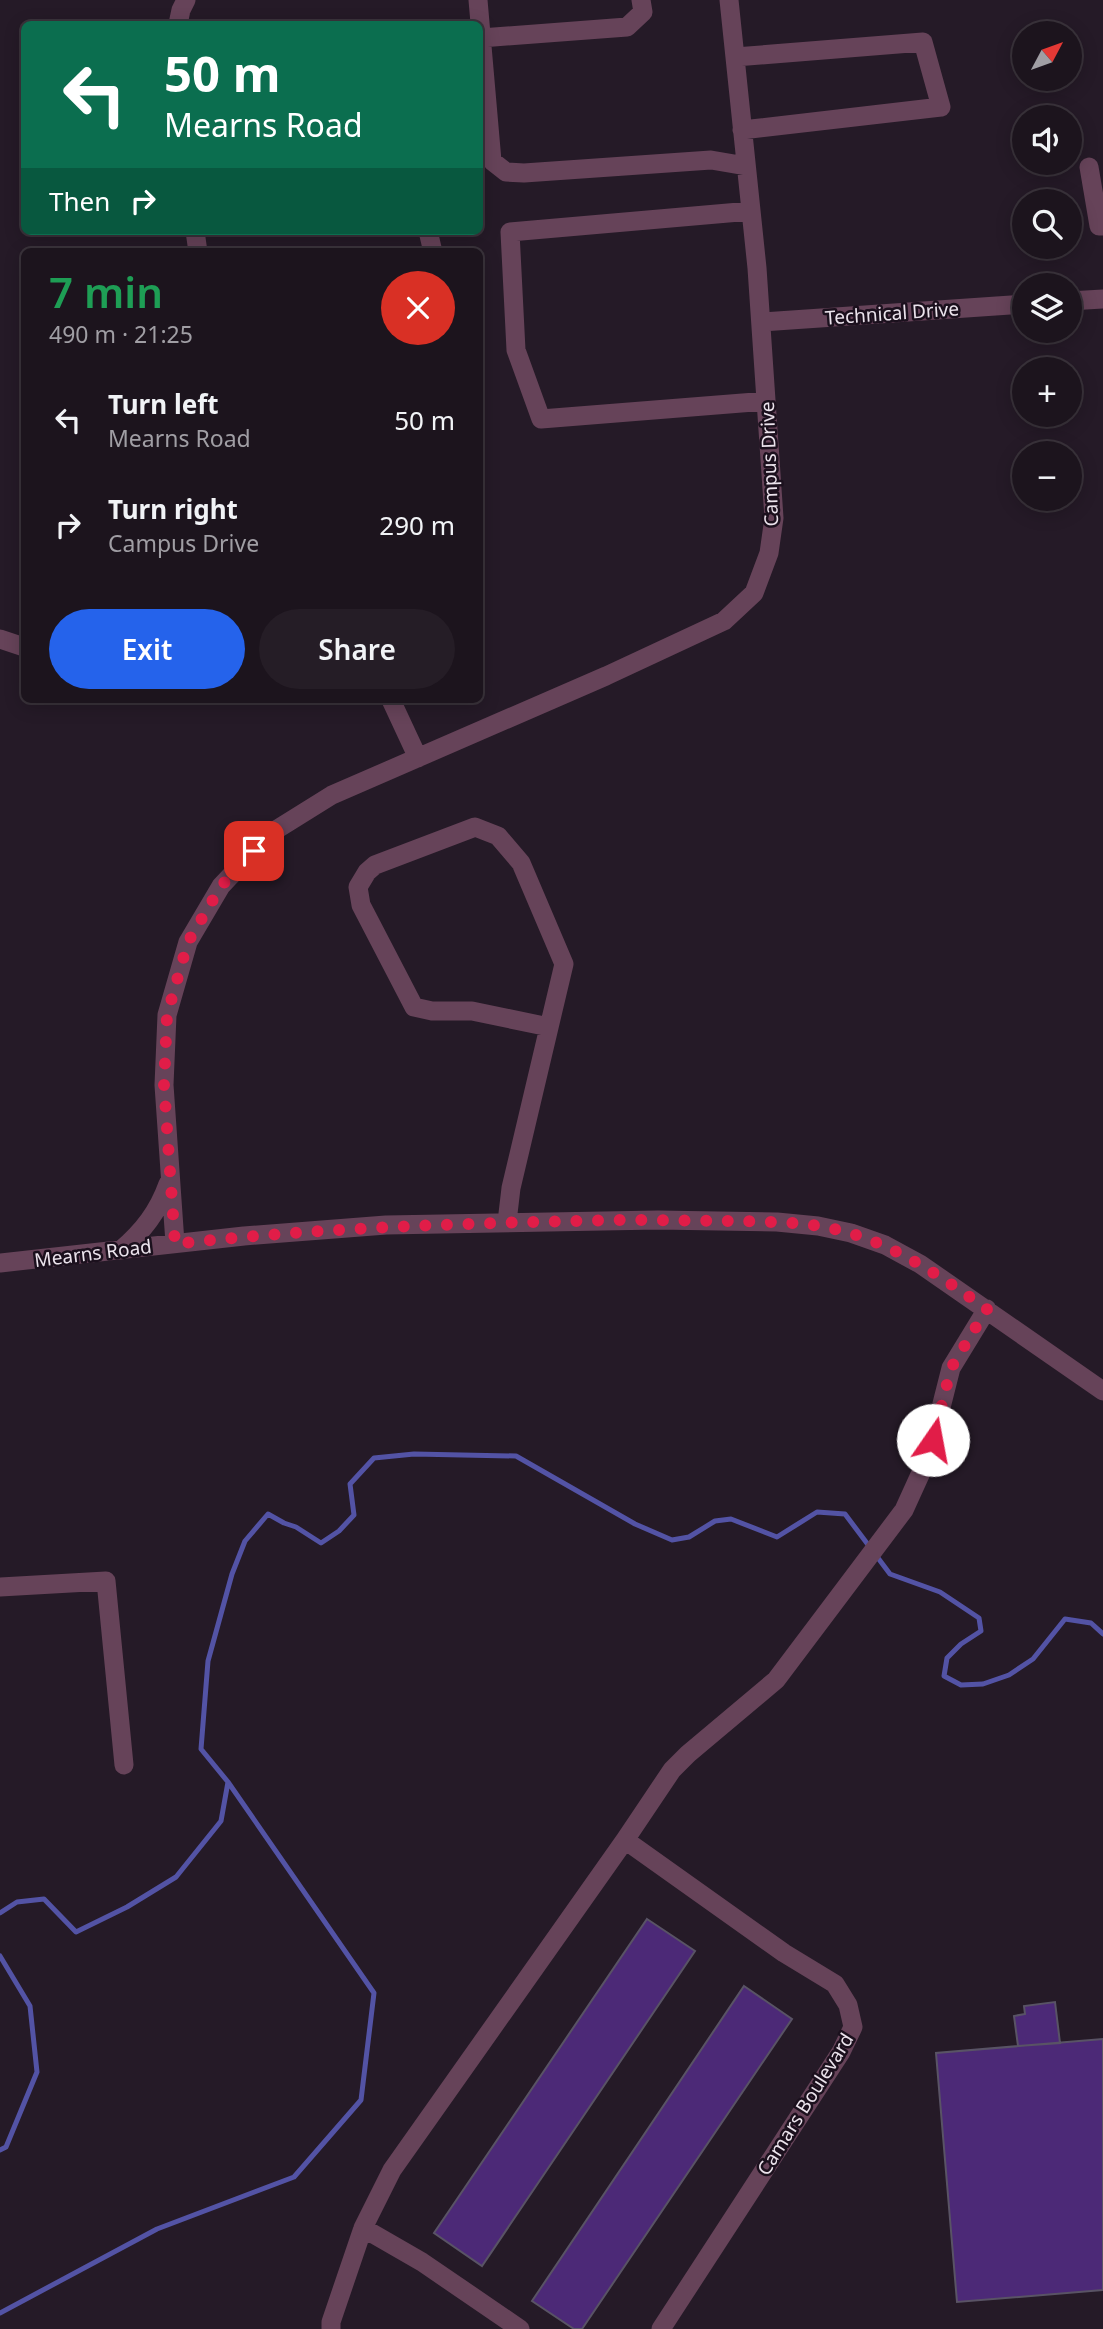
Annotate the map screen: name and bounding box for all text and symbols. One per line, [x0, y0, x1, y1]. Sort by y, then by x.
north arrow [1012, 21, 1082, 91]
map controls [1012, 21, 1082, 511]
text: 50 m [164, 40, 281, 106]
icon: left [49, 49, 140, 140]
text: Mearns Road [164, 103, 363, 146]
button: sound [1012, 105, 1082, 175]
icon: right [124, 182, 162, 220]
text: Then [49, 183, 110, 219]
button: search [1012, 189, 1082, 259]
text: 7 min [49, 263, 163, 320]
button: close [381, 271, 455, 345]
button: layers [1012, 273, 1082, 343]
street label: Technical Drive [824, 295, 960, 331]
text: 490 m · 21:25 [49, 318, 193, 350]
button: + [1012, 357, 1082, 427]
text: Turn left [108, 386, 219, 422]
icon: left [49, 401, 87, 439]
street label: Campus Drive [754, 401, 784, 527]
text: 50 m [394, 402, 455, 438]
text: Mearns Road [108, 422, 251, 454]
button: − [1012, 441, 1082, 511]
text: Turn right [108, 491, 238, 527]
icon: right [49, 506, 87, 544]
text: 290 m [379, 507, 455, 543]
text: Campus Drive [108, 527, 259, 559]
button: Exit [49, 609, 245, 689]
button: Share [259, 609, 455, 689]
pin [224, 821, 284, 881]
icon: arrive [235, 832, 273, 870]
street label: Mearns Road [33, 1233, 153, 1273]
position arrow [896, 1403, 970, 1477]
street label: Camars Boulevard [751, 2028, 859, 2180]

